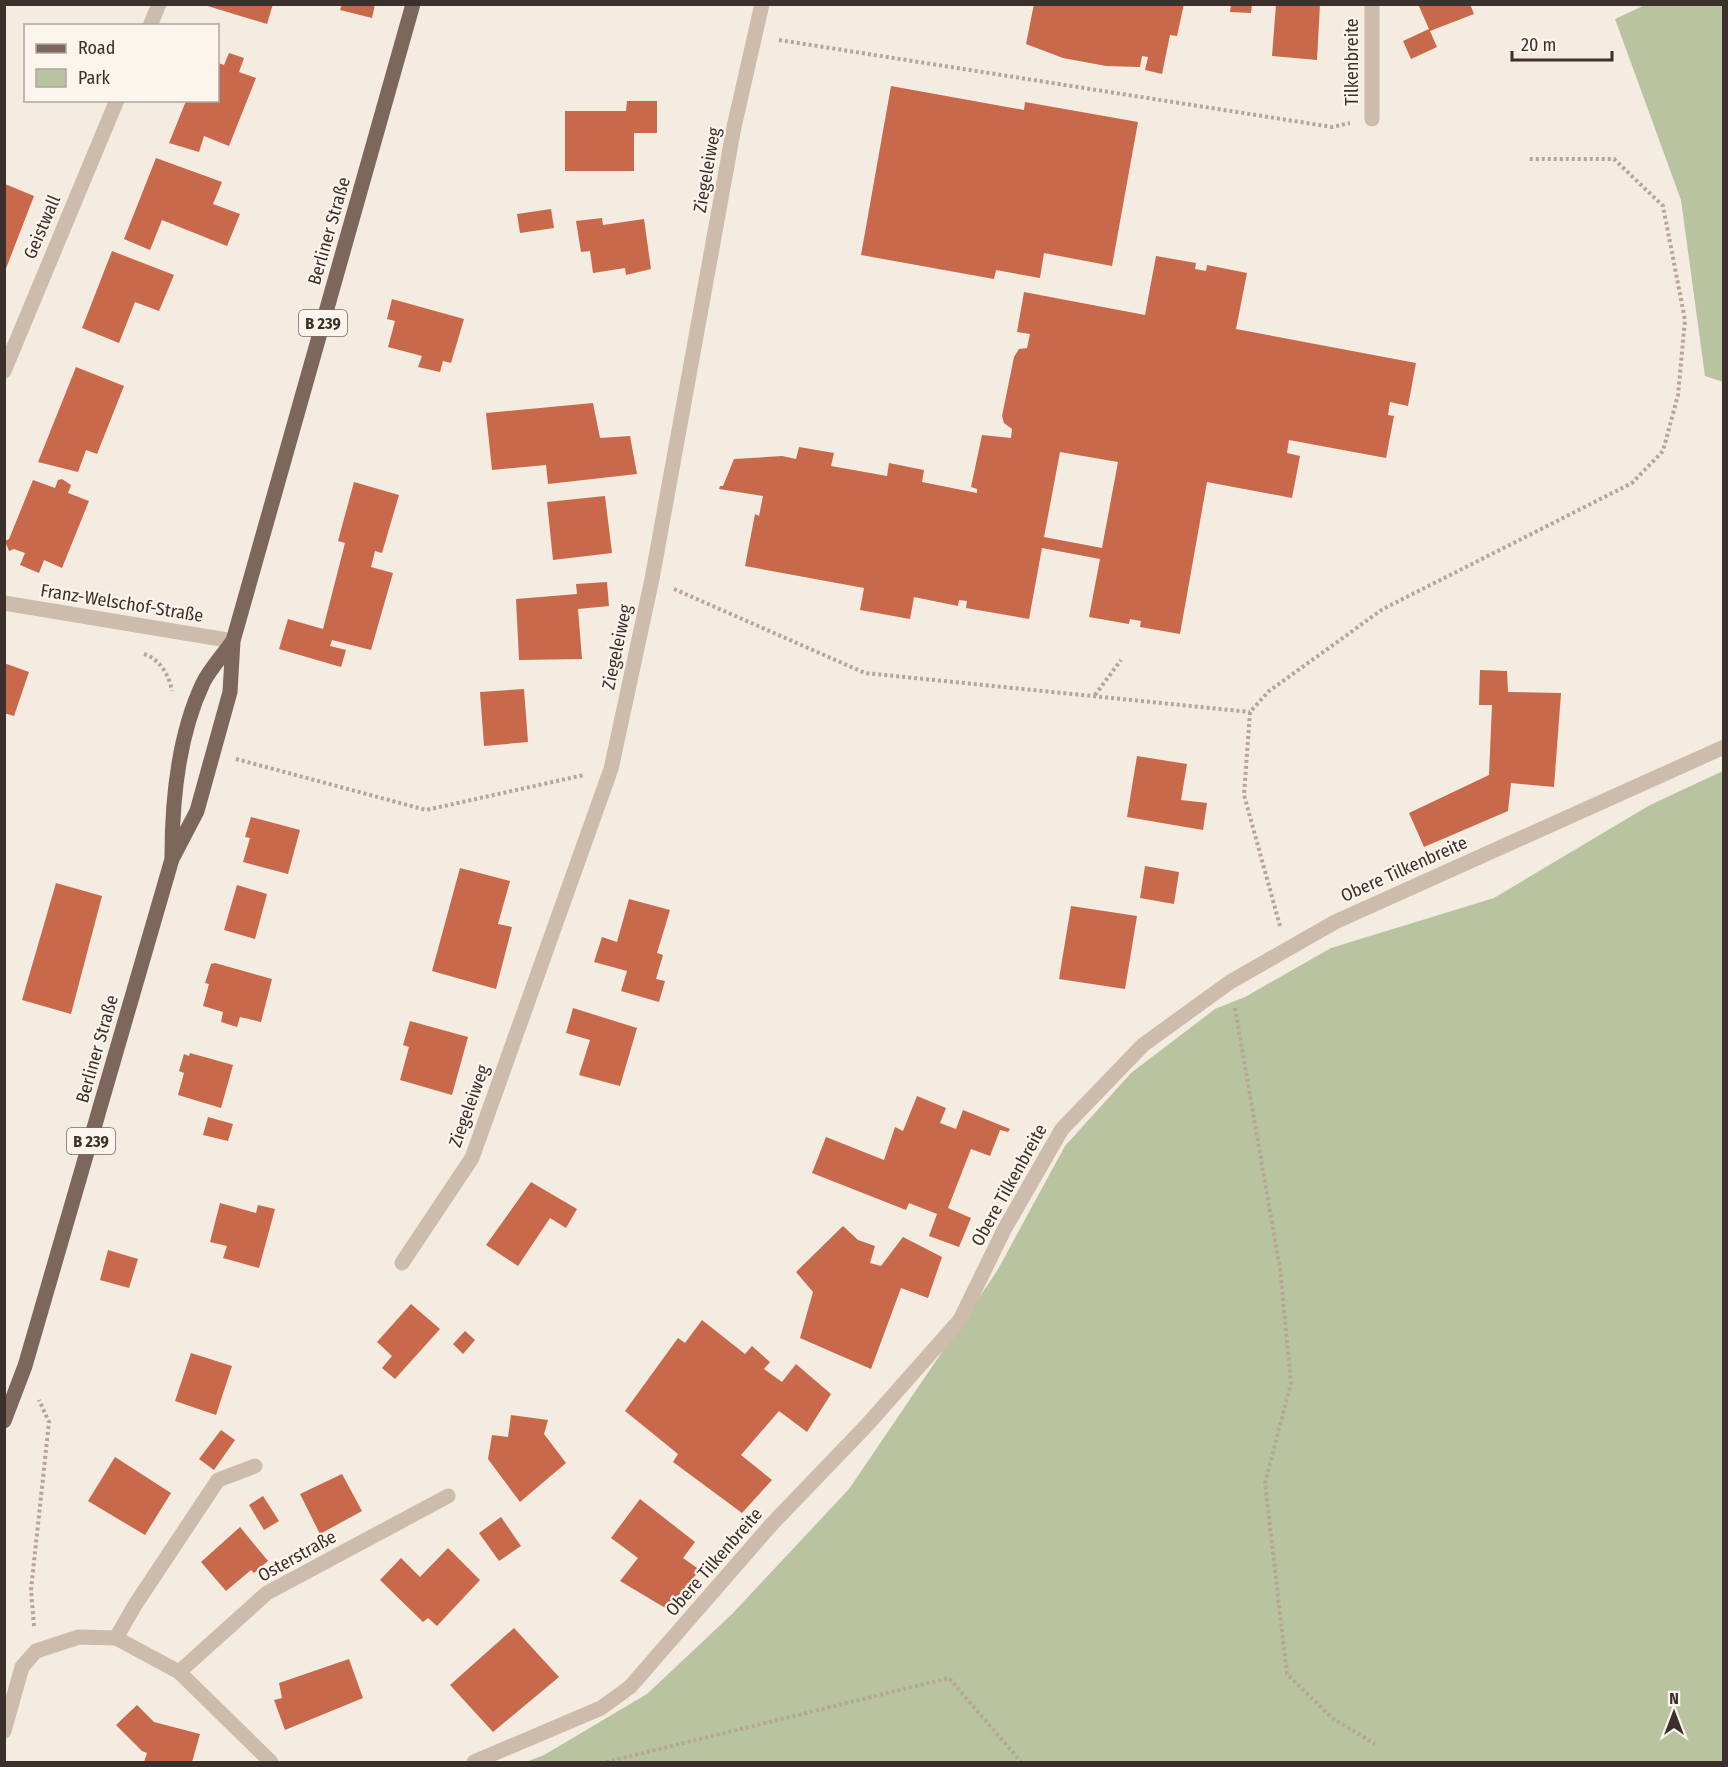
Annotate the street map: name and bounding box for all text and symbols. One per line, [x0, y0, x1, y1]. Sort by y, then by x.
street label: Tilkenbreite [1341, 18, 1363, 106]
legend [24, 24, 219, 102]
scale bar [1512, 24, 1612, 62]
text: 20 m [1521, 34, 1556, 56]
text: Road [78, 37, 115, 59]
text: Park [78, 67, 111, 89]
street label: Ziegeleiweg [689, 125, 725, 214]
street label: Berliner Straße [303, 174, 355, 287]
street label: Geistwall [19, 192, 65, 262]
road number: B 239 [299, 310, 347, 336]
street label: Franz-Welschof-Straße [39, 579, 205, 627]
street label: Ziegeleiweg [597, 602, 637, 691]
street label: Obere Tilkenbreite [1337, 831, 1471, 907]
street label: Berliner Straße [71, 992, 123, 1105]
street label: Ziegeleiweg [444, 1061, 494, 1150]
street label: Obere Tilkenbreite [966, 1120, 1052, 1250]
road number: B 239 [67, 1128, 115, 1154]
street label: Obere Tilkenbreite [661, 1503, 767, 1621]
street label: Osterstraße [254, 1525, 340, 1587]
north arrow [1644, 1683, 1704, 1743]
text: N [1669, 1689, 1679, 1708]

